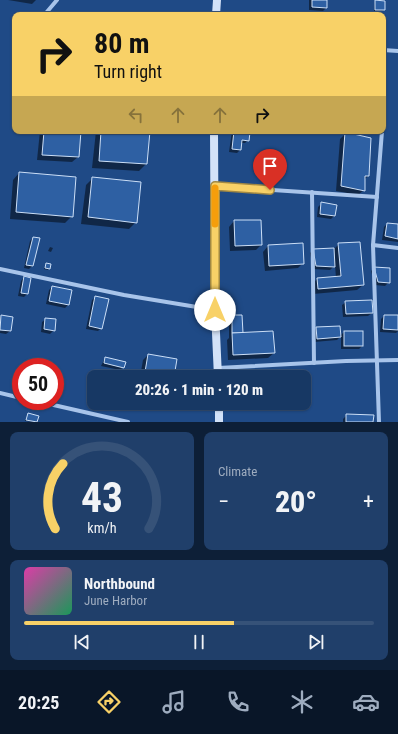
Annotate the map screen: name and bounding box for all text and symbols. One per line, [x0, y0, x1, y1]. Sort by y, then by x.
text: 80 m [94, 27, 150, 60]
icon: right [28, 28, 80, 80]
text: Turn right [94, 61, 162, 82]
icon: left [125, 104, 147, 126]
icon: ahead [167, 104, 189, 126]
icon: ahead [209, 104, 231, 126]
icon: right [251, 104, 273, 126]
pin [253, 149, 287, 190]
icon: arrive [259, 155, 281, 177]
position arrow [194, 289, 236, 331]
speed limit sign: 50 [12, 358, 64, 410]
text: 20:26 · 1 min · 120 m [135, 381, 263, 399]
text: Climate [218, 464, 257, 479]
text: 43 [81, 473, 123, 522]
text: 20° [275, 484, 317, 519]
text: − [218, 489, 229, 514]
text: + [363, 489, 374, 514]
text: km/h [87, 520, 117, 536]
text: Northbound [84, 575, 155, 593]
text: June Harbor [84, 593, 147, 608]
icon: previous [71, 631, 93, 653]
icon: pause [188, 631, 210, 653]
icon: next [305, 631, 327, 653]
icon: directions [95, 688, 123, 716]
icon: music [160, 688, 188, 716]
icon: phone [224, 688, 252, 716]
icon: climate [288, 688, 316, 716]
icon: car [352, 688, 380, 716]
text: 20:25 [18, 692, 59, 713]

